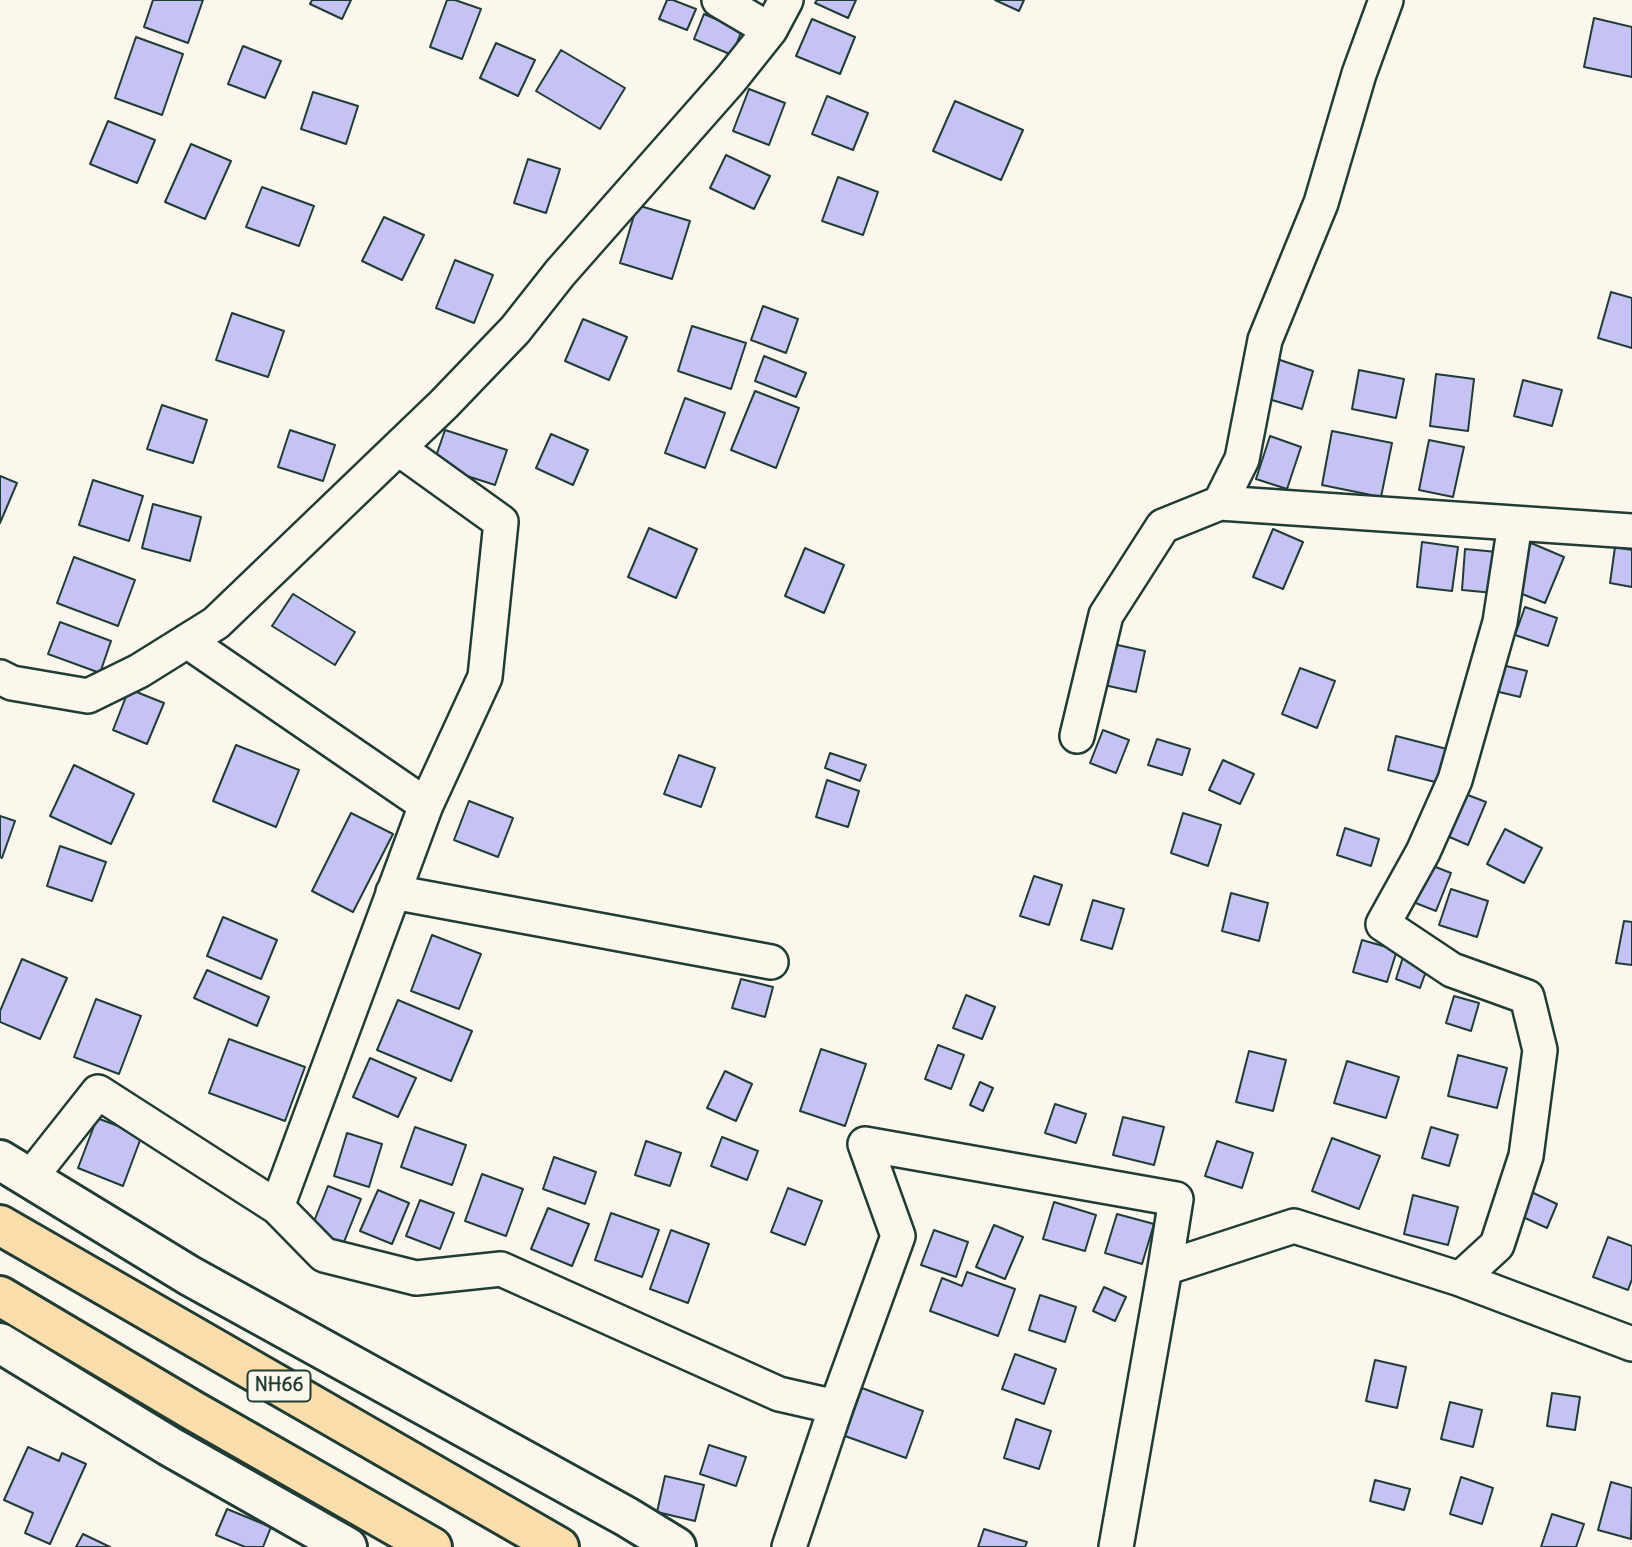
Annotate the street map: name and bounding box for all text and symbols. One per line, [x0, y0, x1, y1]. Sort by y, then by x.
road number: NH66 [247, 1370, 310, 1402]

